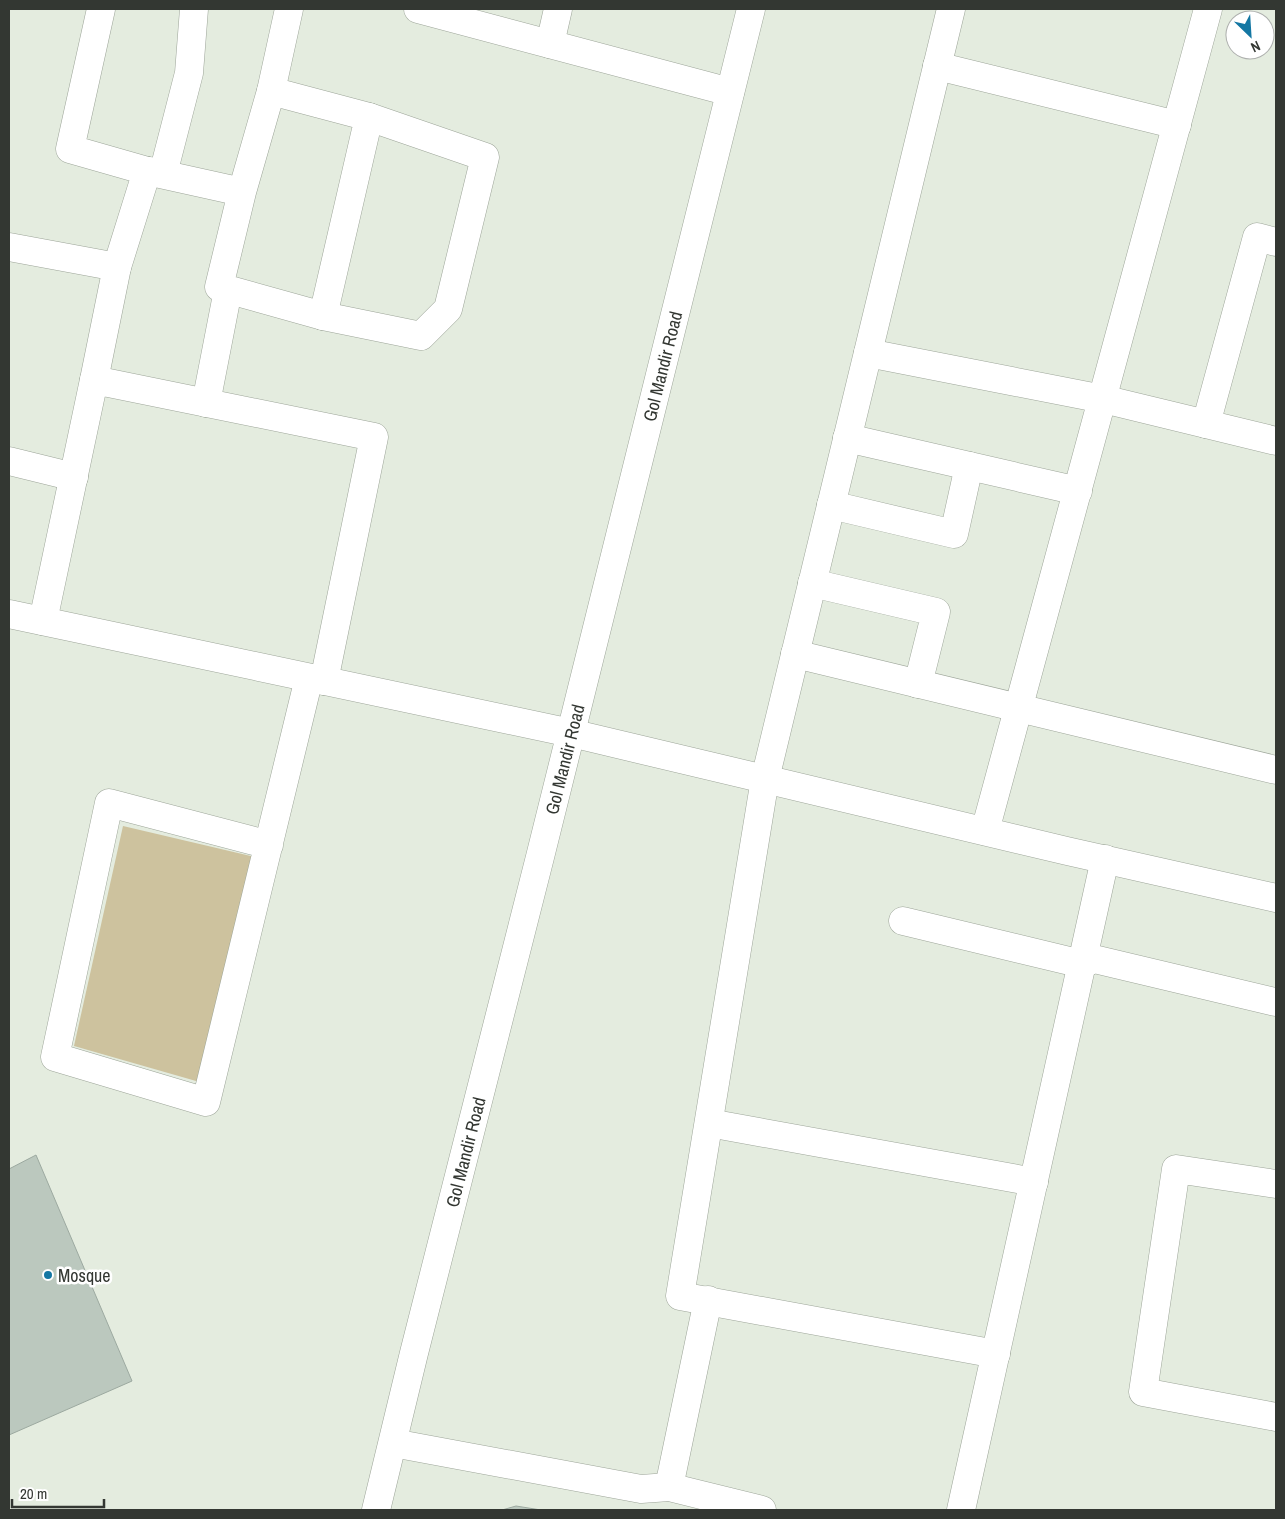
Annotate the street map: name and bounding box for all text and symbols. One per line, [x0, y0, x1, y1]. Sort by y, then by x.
north arrow [1225, 10, 1275, 60]
text: N [1248, 37, 1263, 57]
street label: Gol Mandir Road [636, 309, 688, 424]
street label: Gol Mandir Road [539, 702, 590, 817]
street label: Gol Mandir Road [439, 1094, 491, 1210]
place label: Mosque [58, 1263, 111, 1288]
marker: Mosque [42, 1269, 54, 1281]
scale bar [12, 1476, 105, 1508]
text: 20 m [20, 1483, 47, 1504]

